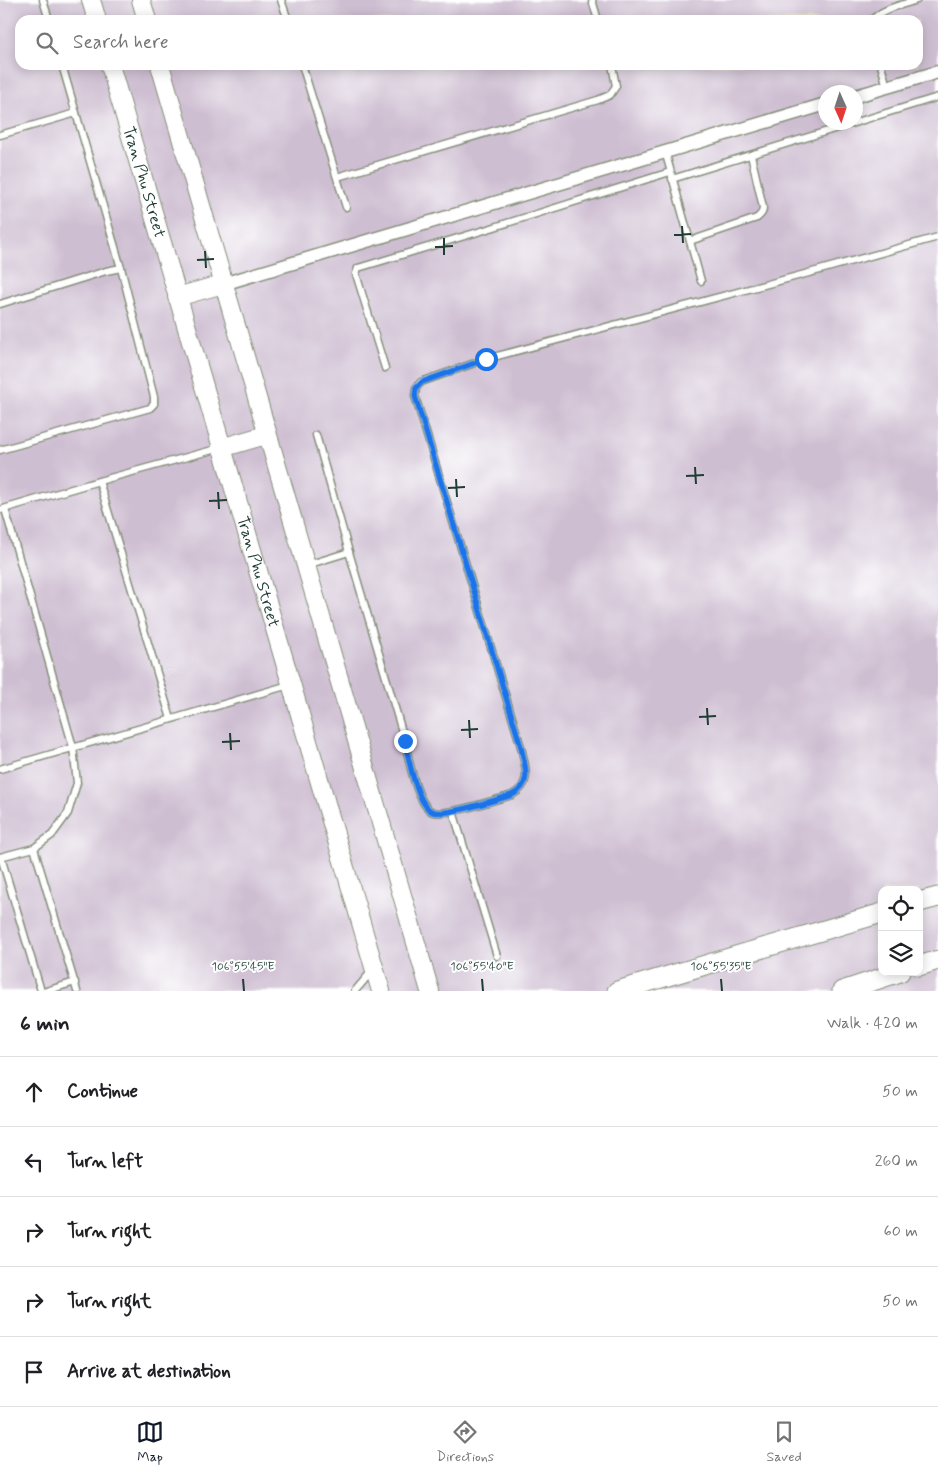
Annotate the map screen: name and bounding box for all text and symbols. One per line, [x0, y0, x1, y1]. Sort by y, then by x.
search box [15, 15, 923, 70]
icon: search [33, 29, 61, 57]
text: Search here [73, 30, 169, 55]
north arrow [818, 85, 863, 130]
street label: Tran Phu Street [118, 124, 171, 241]
route start [475, 348, 498, 371]
street label: Tran Phu Street [232, 514, 285, 630]
route end [394, 730, 417, 753]
map controls [878, 886, 923, 976]
button: locate [878, 886, 923, 931]
button: layers [878, 931, 923, 976]
text: 106°55'45"E [212, 959, 274, 975]
text: 106°55'40"E [450, 959, 514, 975]
text: 106°55'35"E [690, 959, 752, 975]
text: 6 min [20, 1010, 70, 1038]
text: Walk · 420 m [827, 1013, 918, 1034]
icon: ahead [20, 1078, 48, 1106]
text: Continue [67, 1079, 138, 1104]
text: 50 m [882, 1081, 918, 1102]
icon: left [20, 1148, 48, 1176]
text: Turn left [67, 1149, 143, 1174]
text: 260 m [875, 1151, 918, 1172]
icon: right [20, 1218, 48, 1246]
text: Turn right [67, 1219, 151, 1244]
text: 60 m [884, 1221, 918, 1242]
icon: right [20, 1288, 48, 1316]
text: Turn right [67, 1289, 151, 1314]
text: 50 m [882, 1291, 918, 1312]
icon: arrive [20, 1358, 48, 1386]
text: Arrive at destination [67, 1359, 231, 1384]
tab: Map [136, 1418, 164, 1466]
tab: Directions [437, 1418, 494, 1466]
tab: Saved [766, 1418, 802, 1466]

